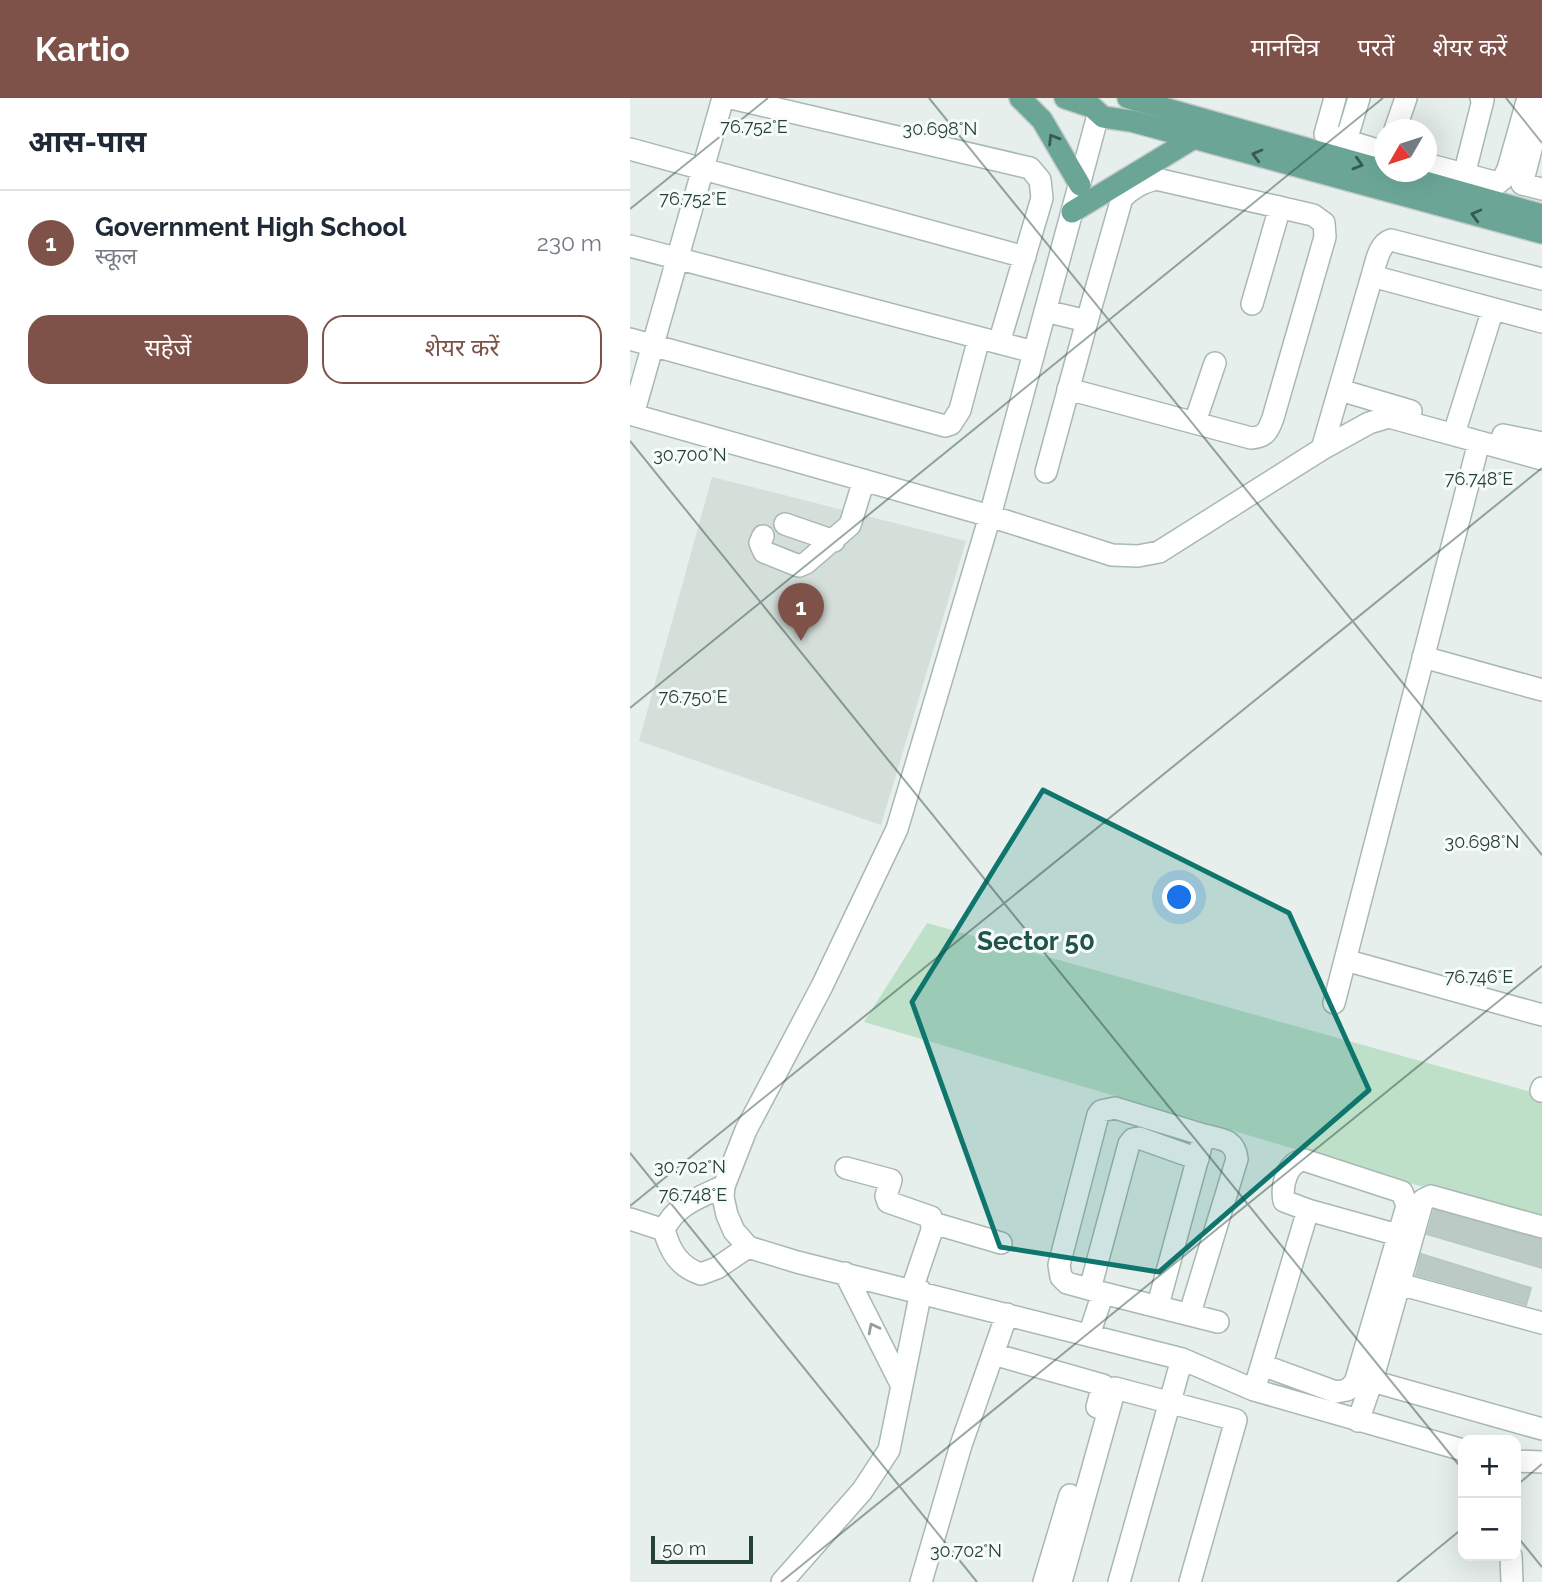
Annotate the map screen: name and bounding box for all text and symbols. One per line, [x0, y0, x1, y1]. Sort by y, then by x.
text: Kartio [35, 30, 130, 69]
text: मानचित्र [1251, 33, 1319, 62]
text: परतें [1357, 33, 1395, 62]
text: शेयर करें [1433, 33, 1507, 62]
text: 76.752°E [720, 116, 788, 137]
text: 30.698°N [903, 118, 977, 139]
north arrow [1374, 119, 1437, 182]
text: आस-पास [28, 124, 146, 159]
one-way arrow [1049, 133, 1062, 146]
one-way arrow [1251, 149, 1263, 164]
one-way arrow [1352, 156, 1364, 171]
text: 76.752°E [659, 188, 727, 209]
one-way arrow [1470, 209, 1482, 224]
text: Government High School [95, 212, 406, 242]
text: 1 [45, 229, 57, 256]
text: 230 m [537, 229, 602, 256]
text: स्कूल [95, 242, 137, 269]
button: सहेजें [28, 315, 308, 384]
button: शेयर करें [322, 315, 602, 384]
text: 30.700°N [653, 444, 727, 465]
text: 76.748°E [1445, 468, 1513, 489]
pin: 1 [778, 583, 824, 641]
text: 76.750°E [659, 686, 728, 707]
text: 30.698°N [1445, 831, 1519, 852]
your location [1162, 880, 1196, 914]
district label: Sector 50 [977, 926, 1095, 956]
text: 76.746°E [1445, 966, 1513, 987]
text: 30.702°N [654, 1156, 726, 1177]
text: 76.748°E [659, 1184, 727, 1205]
one-way arrow [868, 1323, 881, 1335]
map controls [1458, 1435, 1521, 1561]
button: + [1458, 1435, 1521, 1498]
button: − [1458, 1498, 1521, 1561]
scale bar [651, 1533, 752, 1565]
text: 50 m [662, 1537, 706, 1559]
text: 30.702°N [930, 1540, 1002, 1561]

